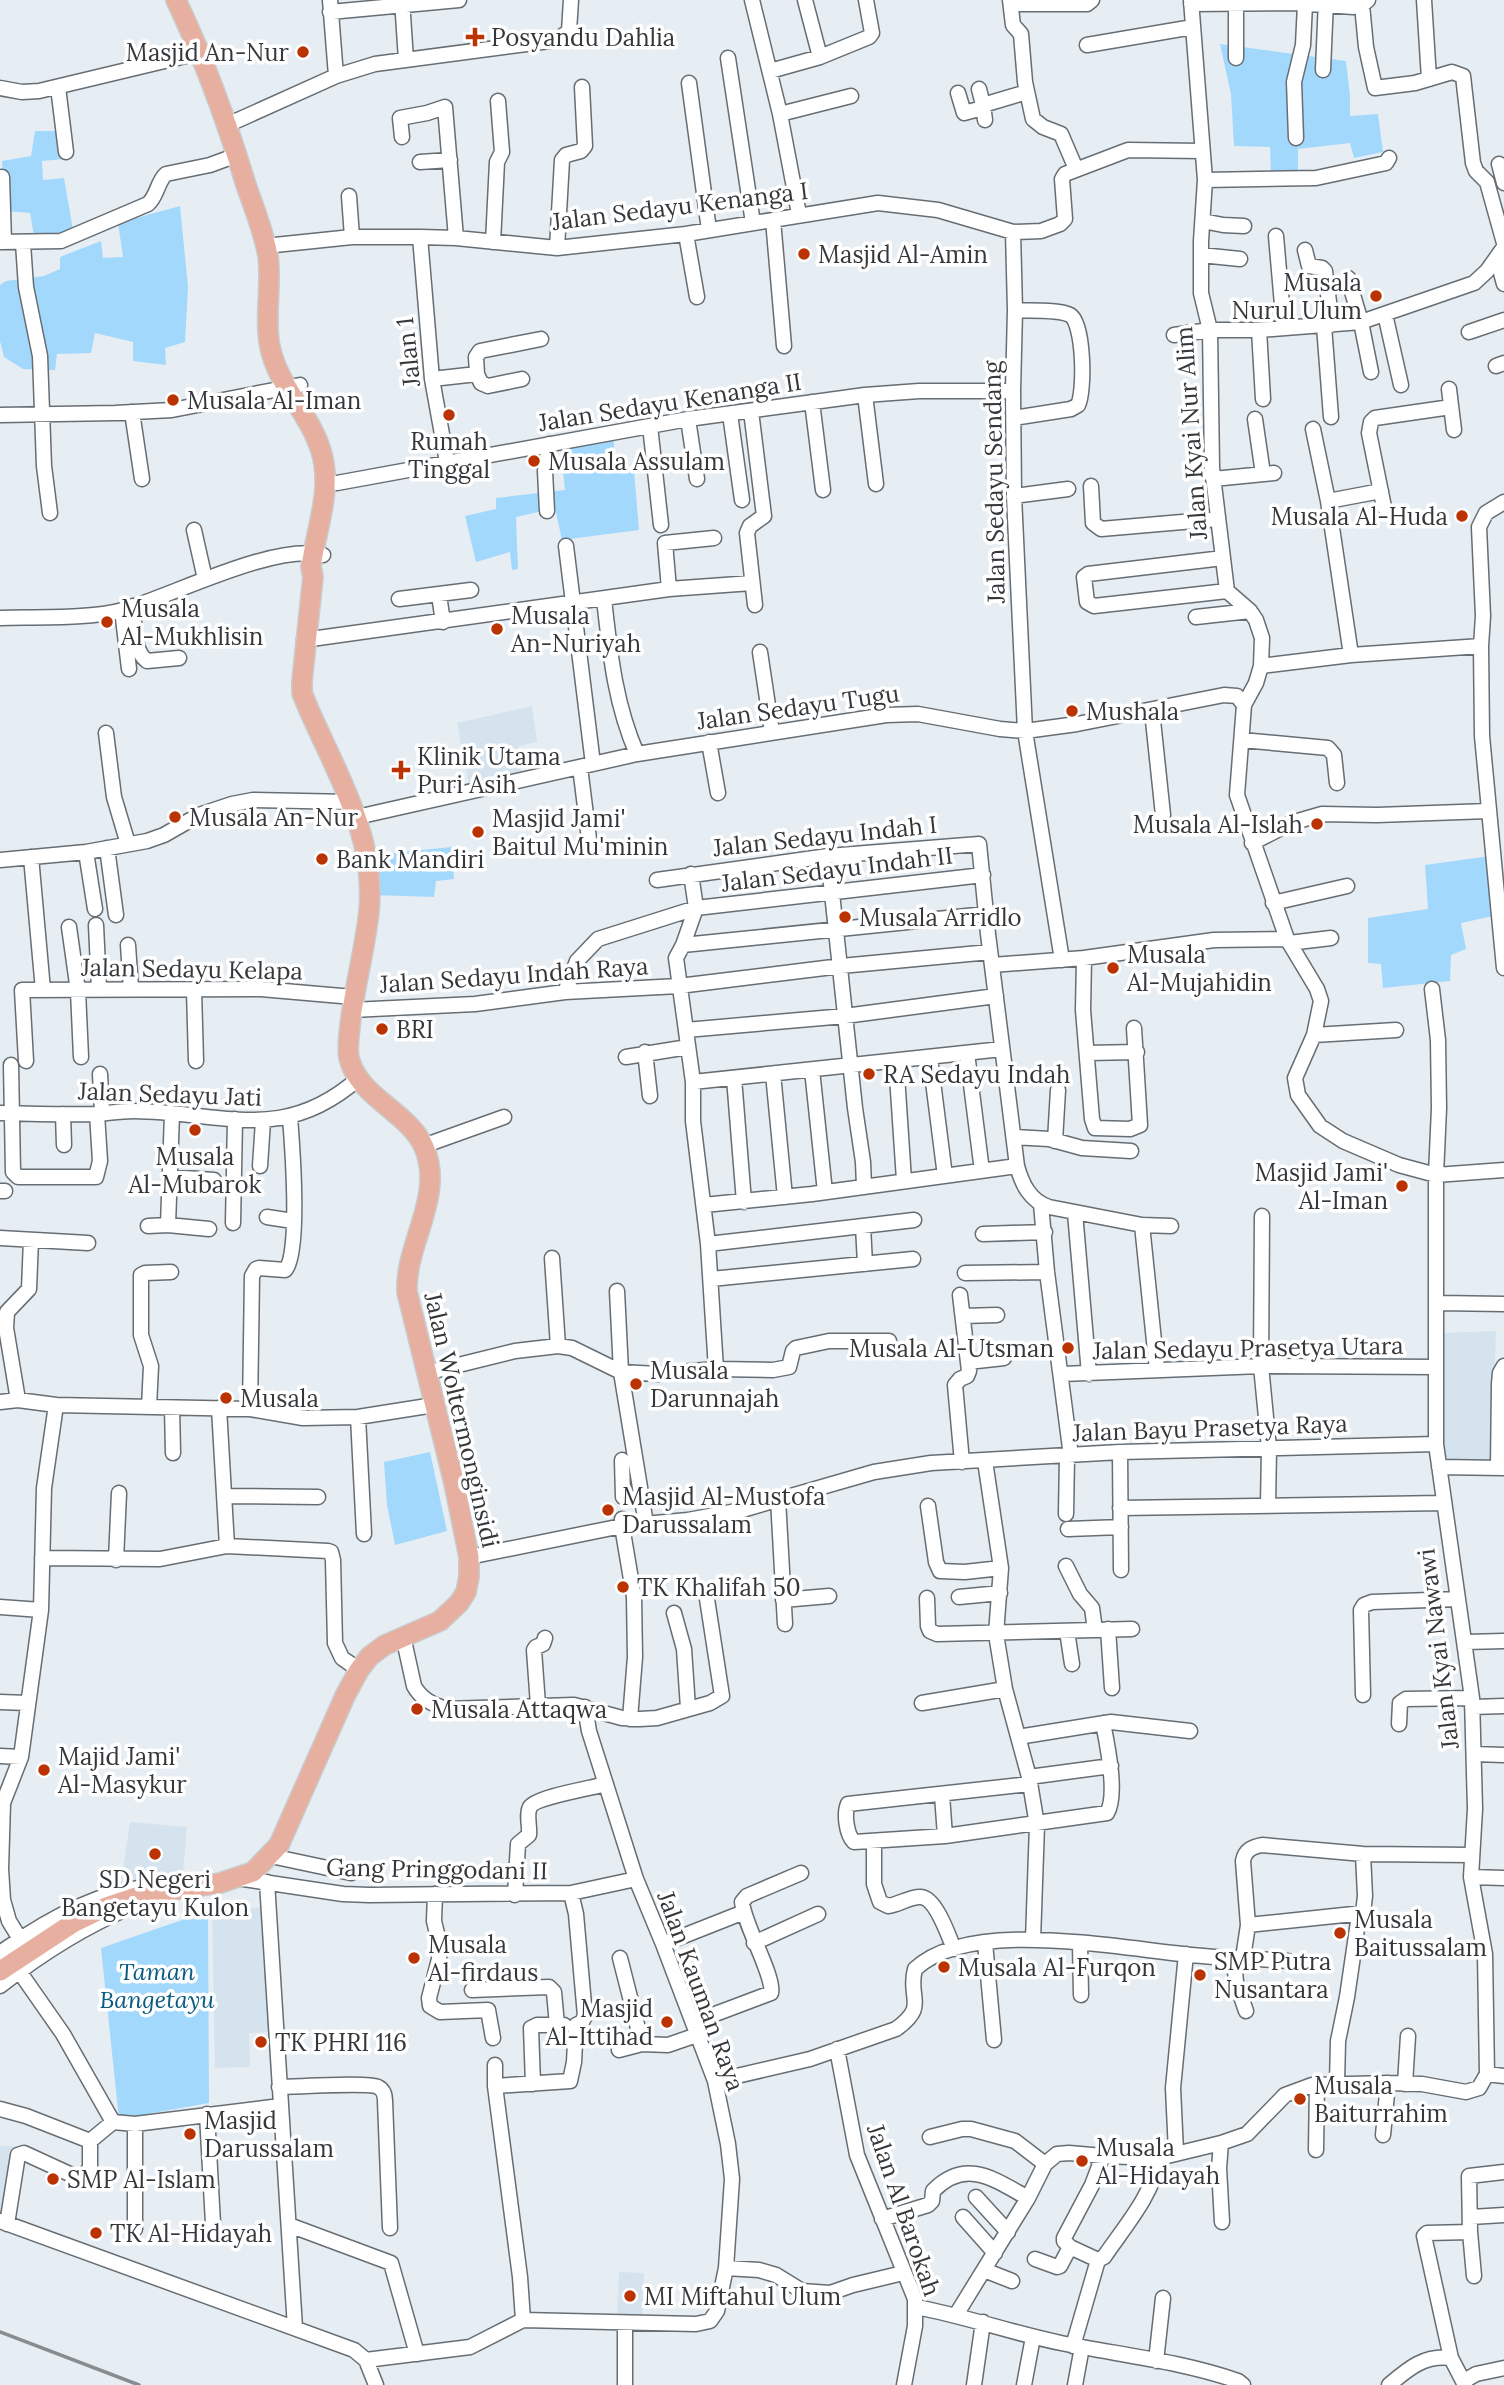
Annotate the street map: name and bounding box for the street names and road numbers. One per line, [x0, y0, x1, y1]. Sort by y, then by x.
street label: Jalan Sedayu Kenanga I [549, 175, 810, 237]
street label: Jalan 1 [389, 316, 427, 389]
street label: Jalan Kyai Nur Alim [1168, 325, 1214, 542]
street label: Jalan Sedayu Sendang [976, 360, 1012, 605]
street label: Jalan Sedayu Kenanga II [535, 366, 804, 438]
street label: Jalan Sedayu Tugu [694, 677, 901, 737]
street label: Jalan Sedayu Indah I [711, 809, 938, 863]
street label: Jalan Sedayu Indah II [718, 839, 955, 899]
street label: Jalan Sedayu Indah Raya [378, 950, 649, 1000]
street label: Jalan Sedayu Kelapa [80, 952, 303, 986]
street label: Jalan Sedayu Jati [77, 1075, 262, 1113]
street label: Jalan Woltermonginsidi [417, 1288, 506, 1551]
street label: Jalan Sedayu Prasetya Utara [1091, 1330, 1404, 1366]
street label: Jalan Bayu Prasetya Raya [1071, 1408, 1348, 1448]
street label: Jalan Kyai Nawawi [1410, 1547, 1466, 1752]
street label: Gang Pringgodani II [326, 1852, 548, 1886]
street label: Jalan Kauman Raya [650, 1886, 752, 2095]
street label: Jalan Al Barokah [860, 2119, 948, 2300]

